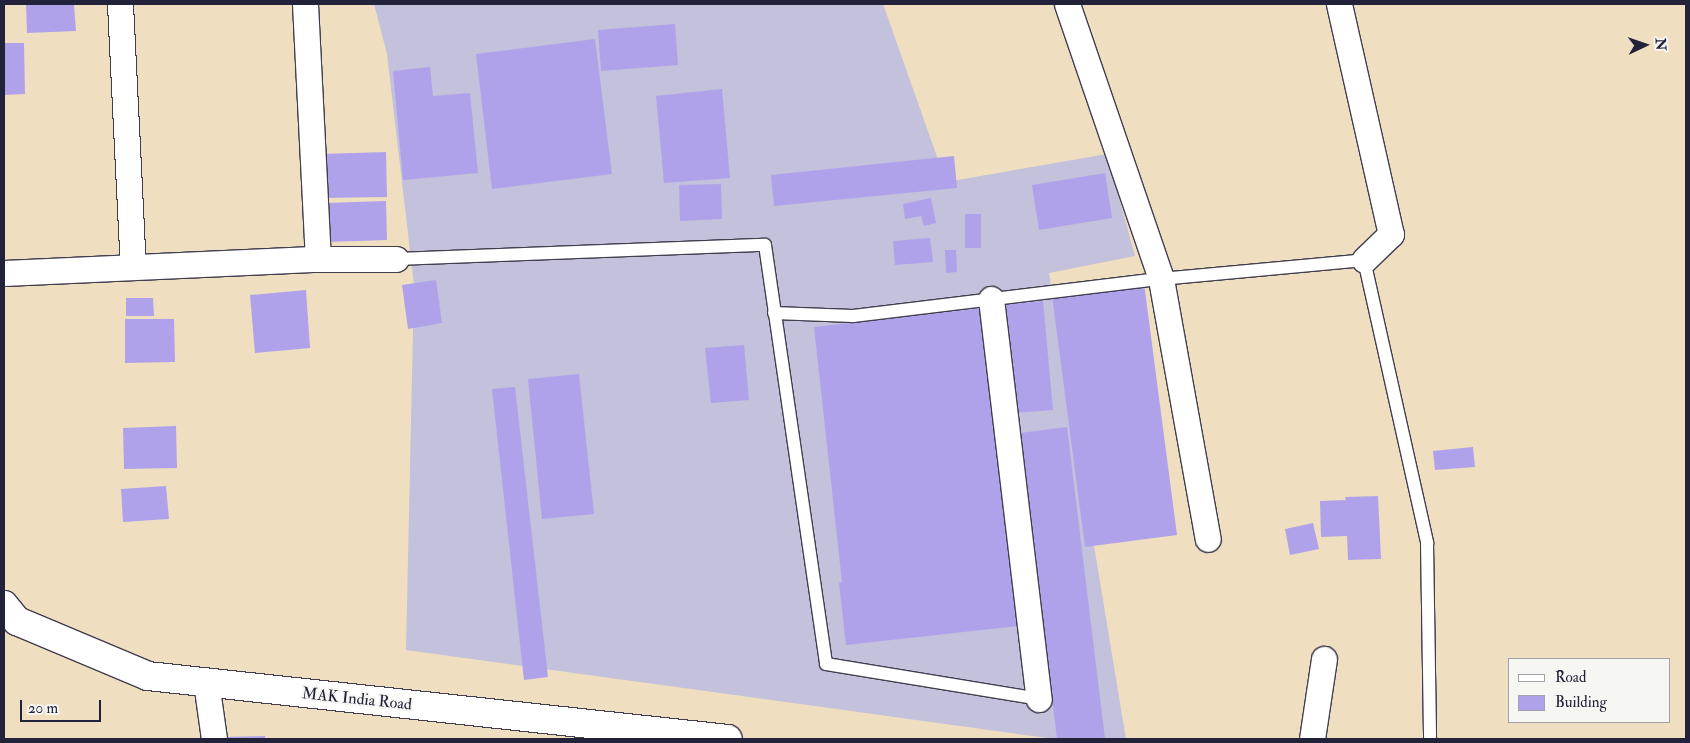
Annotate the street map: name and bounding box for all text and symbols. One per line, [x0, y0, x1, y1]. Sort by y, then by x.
north arrow [1620, 20, 1670, 70]
text: N [1652, 37, 1669, 51]
legend [1508, 658, 1670, 723]
text: Road [1555, 668, 1586, 687]
street label: MAK India Road [301, 684, 413, 714]
scale bar [22, 690, 104, 722]
text: Building [1555, 693, 1607, 712]
text: 20 m [28, 699, 58, 718]

